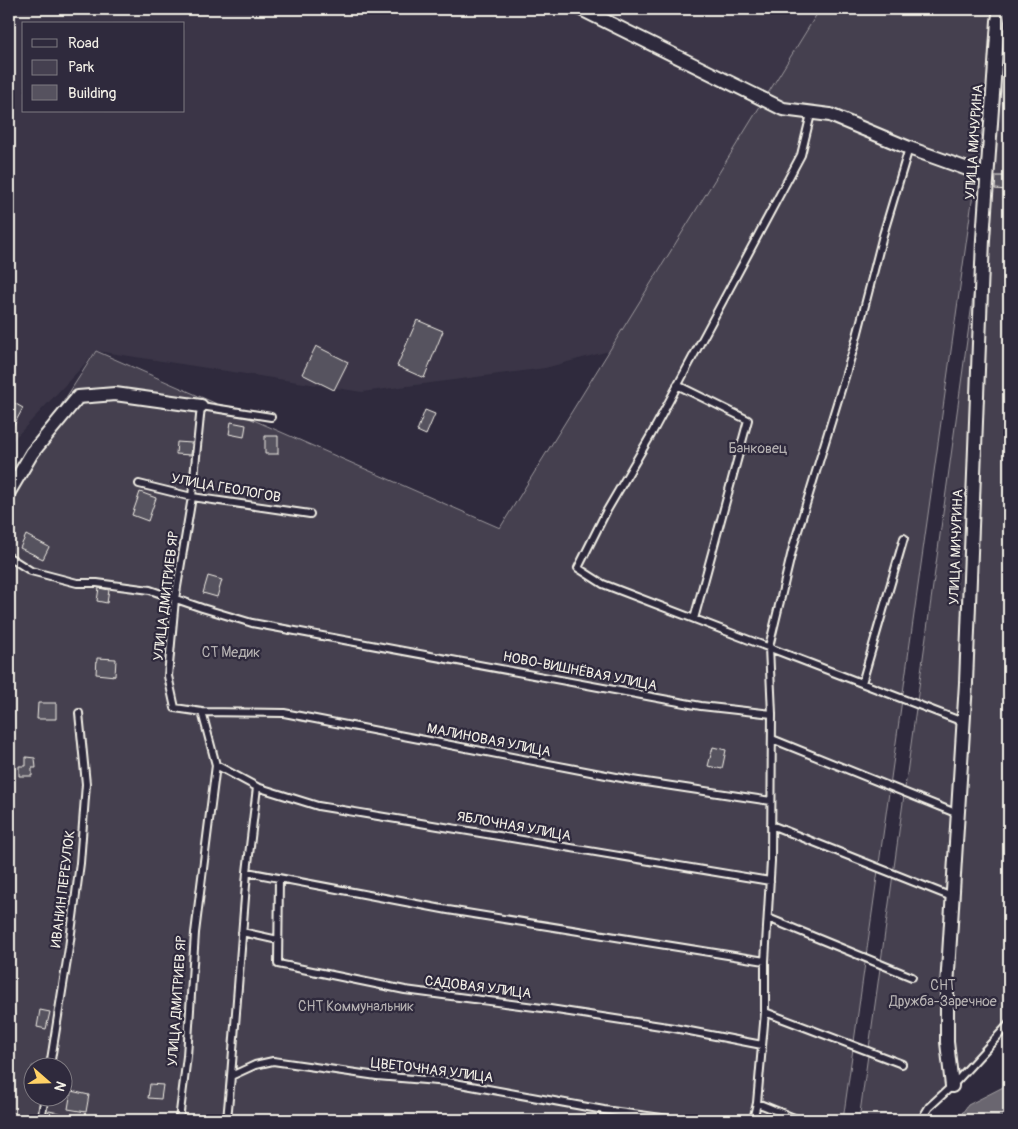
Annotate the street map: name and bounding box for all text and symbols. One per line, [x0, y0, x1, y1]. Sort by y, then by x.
legend [22, 22, 185, 112]
text: Road [68, 34, 99, 53]
text: Park [68, 58, 95, 77]
text: Building [68, 84, 116, 103]
street label: УЛИЦА МИЧУРИНА [961, 84, 987, 200]
park label: Банковец [728, 440, 788, 457]
street label: УЛИЦА ГЕОЛОГОВ [170, 470, 282, 506]
street label: УЛИЦА МИЧУРИНА [945, 489, 967, 605]
street label: УЛИЦА ДМИТРИЕВ ЯР [150, 530, 182, 662]
park label: СТ Медик [202, 644, 260, 661]
street label: НОВО-ВИШНЁВАЯ УЛИЦА [501, 648, 659, 694]
street label: МАЛИНОВАЯ УЛИЦА [425, 720, 553, 760]
street label: ЯБЛОЧНАЯ УЛИЦА [456, 808, 572, 844]
street label: ИВАНИН ПЕРЕУЛОК [47, 829, 79, 949]
street label: УЛИЦА ДМИТРИЕВ ЯР [164, 935, 190, 1067]
street label: САДОВАЯ УЛИЦА [424, 972, 532, 1002]
park label: СНТ Дружба-Заречное [888, 977, 997, 1010]
park label: СНТ Коммунальник [298, 998, 414, 1015]
street label: ЦВЕТОЧНАЯ УЛИЦА [370, 1054, 494, 1086]
north arrow [22, 1056, 72, 1106]
text: N [50, 1079, 69, 1094]

